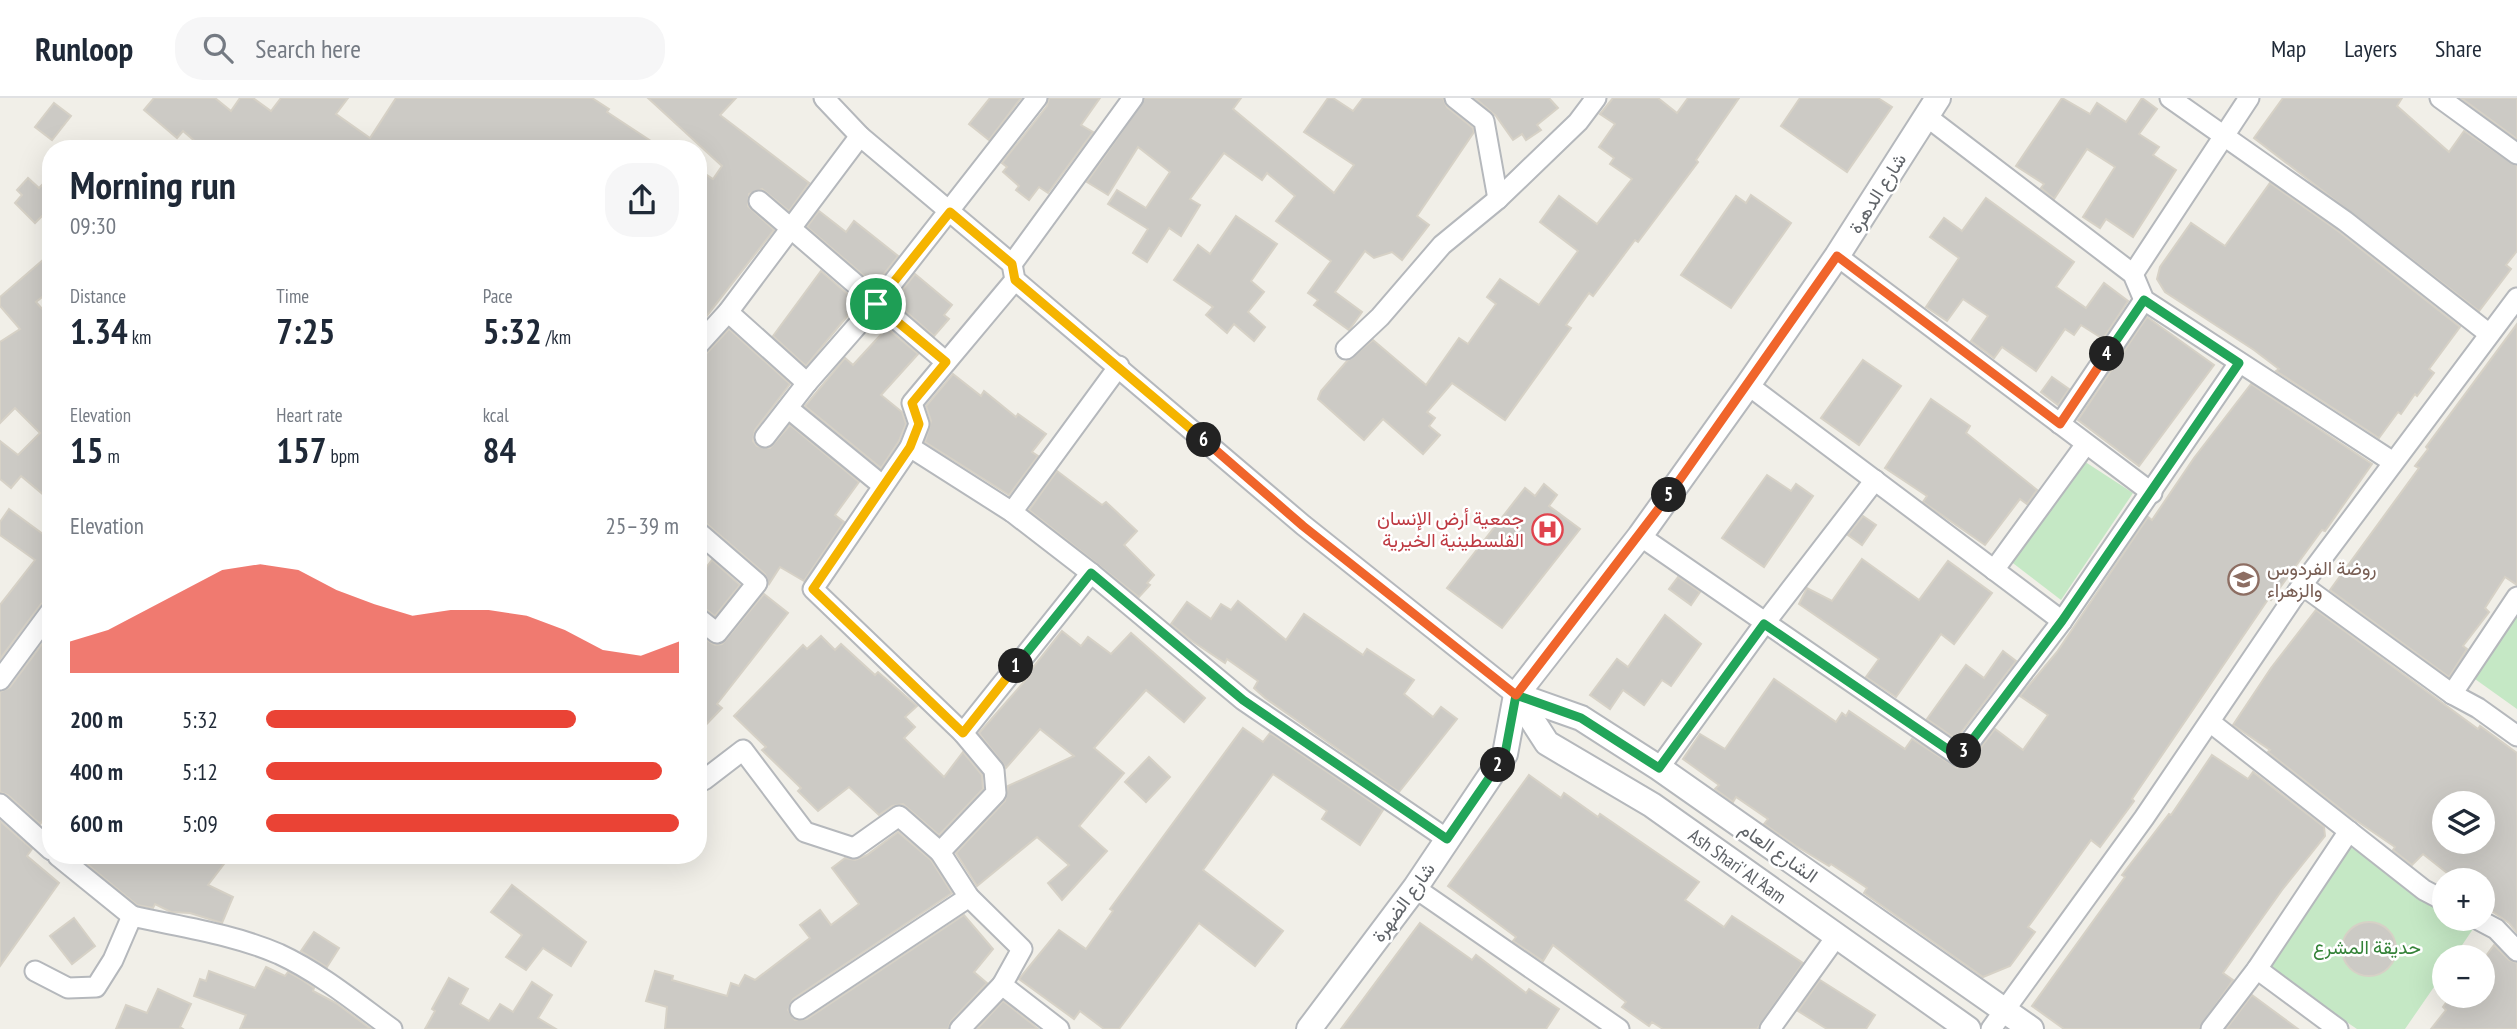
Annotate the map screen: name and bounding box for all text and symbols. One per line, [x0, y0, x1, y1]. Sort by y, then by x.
search box [175, 17, 665, 80]
text: Runloop [35, 27, 133, 70]
icon: search [199, 29, 237, 67]
text: Search here [255, 32, 361, 65]
text: Map [2271, 33, 2306, 64]
text: Layers [2344, 33, 2397, 64]
text: Share [2435, 33, 2482, 64]
street label: شارع الدهرة [1843, 148, 1912, 238]
text: Morning run [70, 160, 236, 209]
button: share [605, 163, 679, 237]
text: 09:30 [70, 211, 116, 240]
pin [846, 274, 906, 334]
text: Distance [70, 284, 126, 308]
text: Time [276, 284, 309, 308]
text: Pace [483, 284, 513, 308]
icon: arrive [857, 285, 895, 323]
text: 1.34 [70, 308, 128, 354]
text: 7:25 [276, 308, 335, 354]
text: 5:32 [483, 308, 542, 354]
text: km [128, 325, 151, 349]
text: /km [542, 325, 571, 349]
pin: 4 [2090, 336, 2124, 372]
text: 4 [2102, 341, 2111, 365]
text: Elevation [70, 403, 131, 427]
text: Heart rate [276, 403, 343, 427]
text: kcal [483, 403, 509, 427]
pin: 6 [1186, 422, 1222, 458]
text: 15 [70, 427, 103, 473]
text: 157 [276, 427, 327, 473]
text: 84 [483, 427, 516, 473]
text: 6 [1199, 427, 1208, 451]
text: m [103, 444, 120, 468]
text: bpm [327, 444, 359, 468]
pin: 5 [1652, 478, 1686, 512]
text: 5 [1664, 482, 1673, 506]
place label: جمعية أرض الإنسان الفلسطينية الخيرية [1377, 506, 1524, 552]
text: Elevation [70, 511, 144, 540]
text: 25–39 m [606, 511, 679, 540]
hospital icon: جمعية أرض الإنسان الفلسطينية الخيرية [1530, 512, 1564, 546]
place label: روضة الفردوس والزهراء [2267, 556, 2377, 602]
school or university icon: روضة الفردوس والزهراء [2227, 562, 2261, 596]
pin: 1 [998, 648, 1034, 684]
text: 1 [1011, 653, 1020, 677]
text: 200 m [70, 705, 123, 734]
text: 5:32 [182, 705, 218, 734]
pin: 3 [1946, 734, 1982, 768]
text: 3 [1959, 738, 1968, 762]
pin: 2 [1480, 748, 1516, 782]
text: 2 [1493, 752, 1502, 776]
text: 400 m [70, 757, 123, 786]
text: 5:12 [182, 757, 218, 786]
map controls [2432, 791, 2495, 1008]
button: layers [2432, 791, 2495, 854]
text: 600 m [70, 809, 123, 838]
text: 5:09 [182, 809, 218, 838]
street label: الشارع العام [1735, 816, 1823, 889]
street label: Ash Shari' Al 'Aam [1684, 823, 1791, 908]
street label: شارع الضهرة [1366, 857, 1441, 947]
button: + [2432, 868, 2495, 931]
park label: حديقة المشرع [2313, 935, 2421, 960]
button: − [2432, 945, 2495, 1008]

